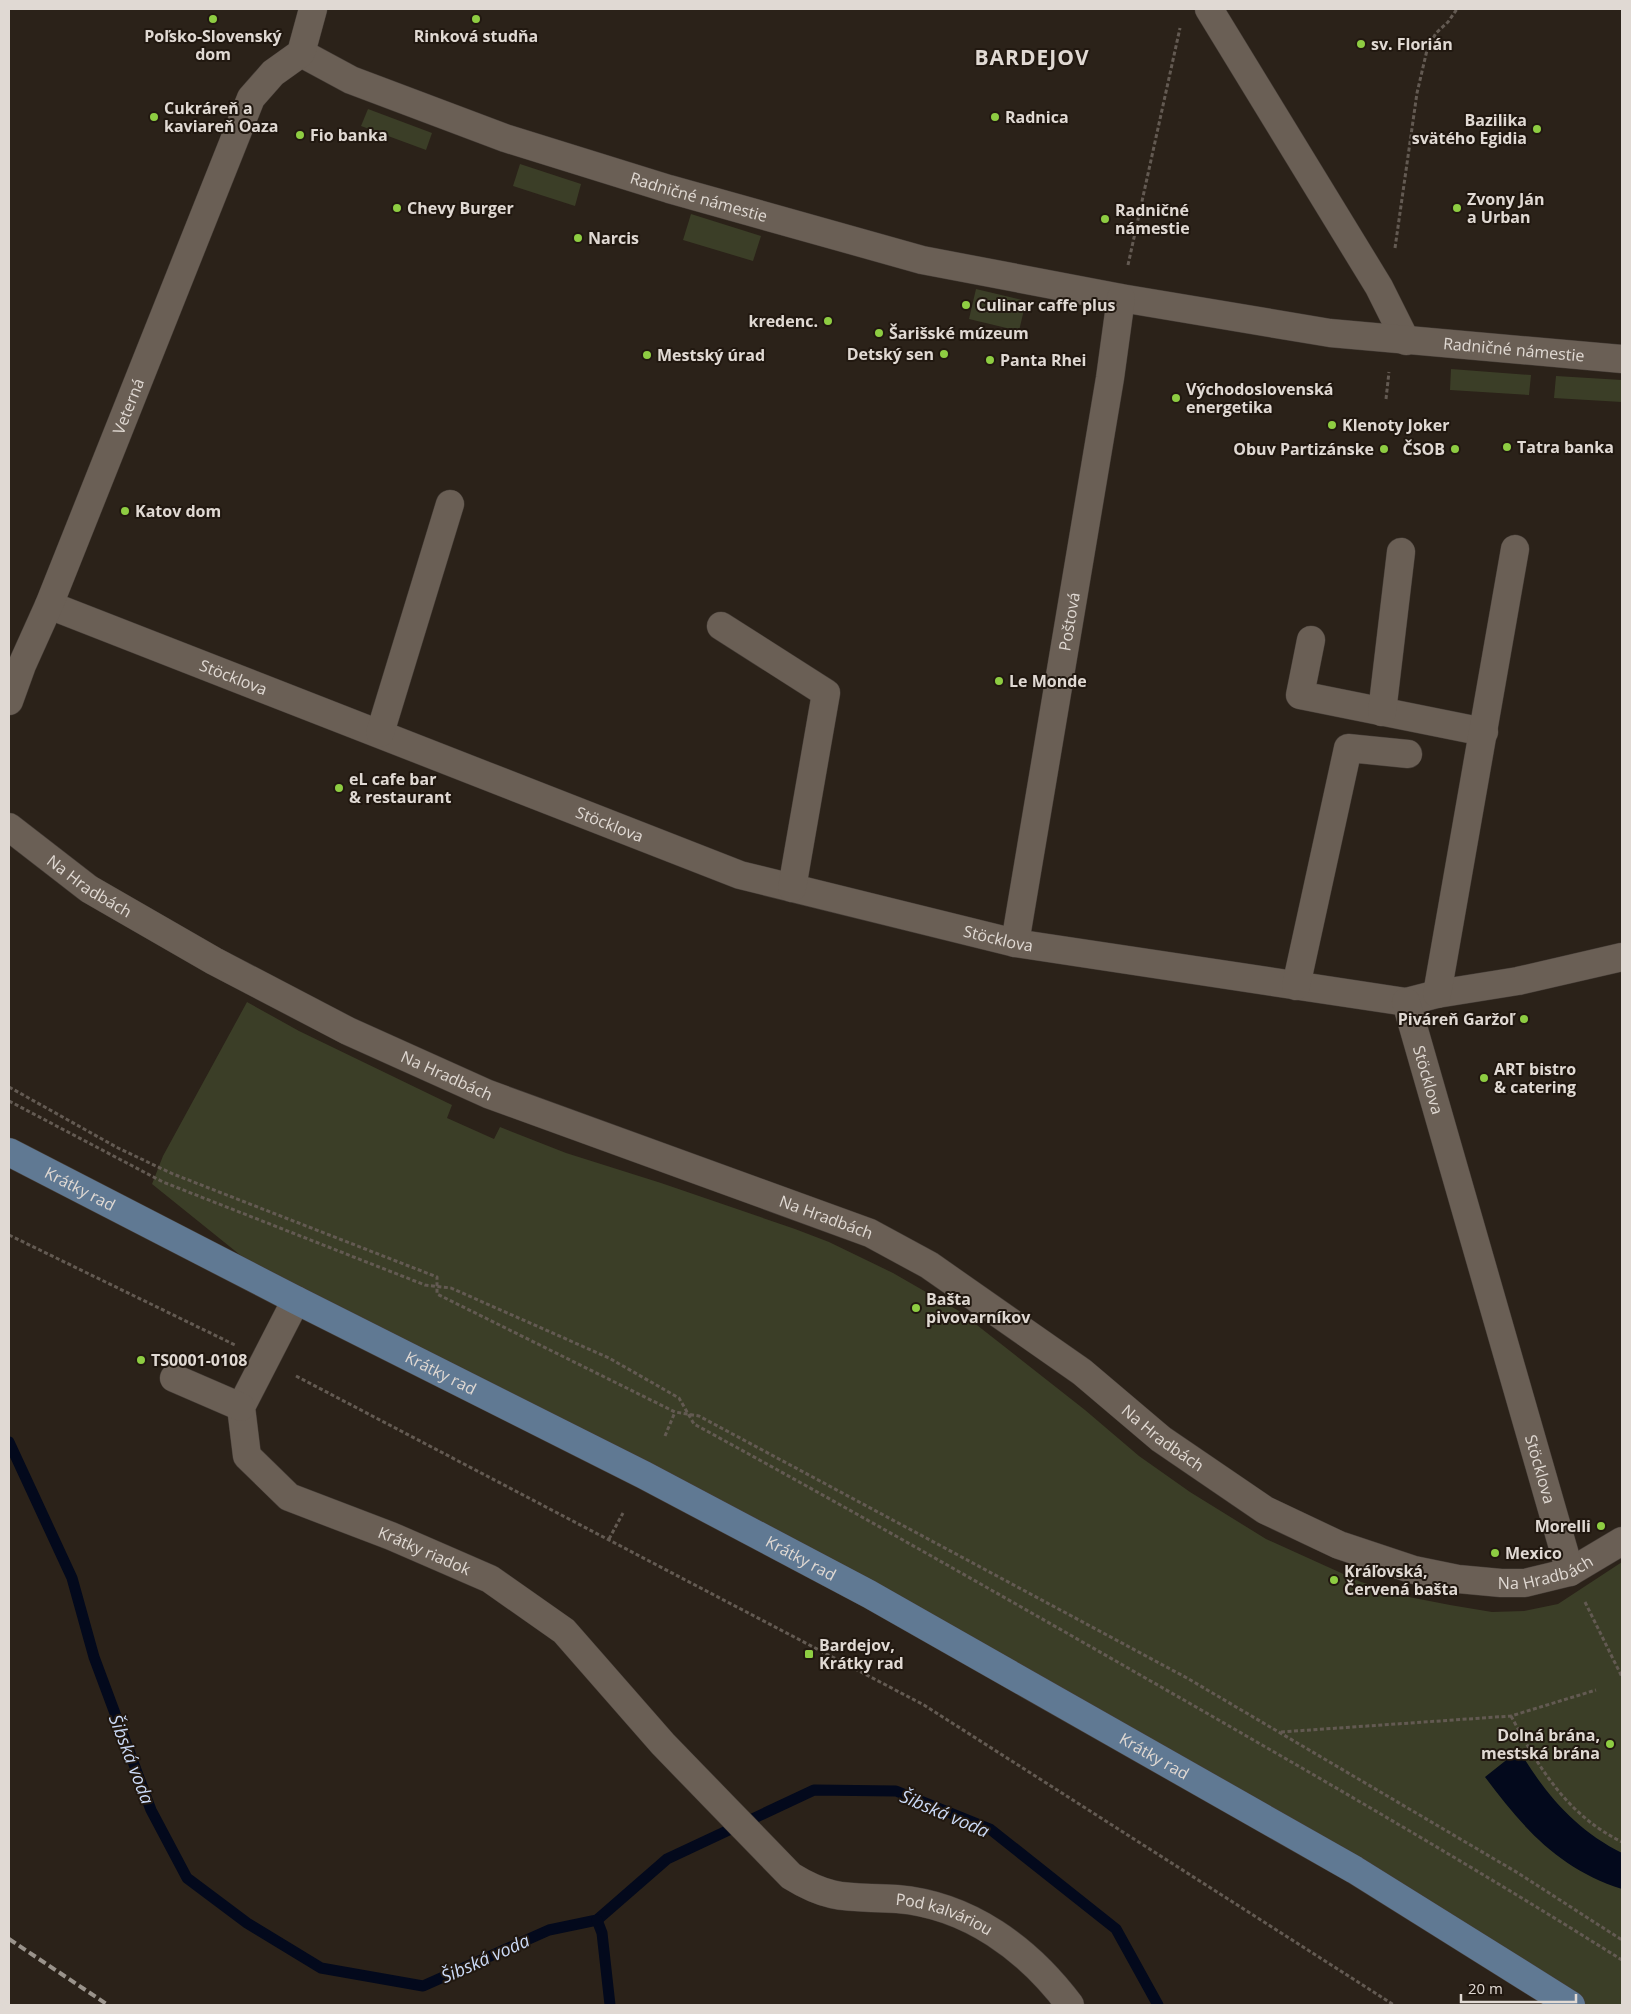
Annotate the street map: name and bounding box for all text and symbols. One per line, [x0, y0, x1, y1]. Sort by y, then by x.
marker: Poľsko-Slovenský dom [207, 13, 219, 25]
marker: Rinková studňa [470, 13, 482, 25]
place label: Poľsko-Slovenský dom [144, 25, 283, 65]
place label: Rinková studňa [414, 25, 538, 47]
place label: sv. Florián [1371, 33, 1453, 55]
marker: sv. Florián [1355, 38, 1367, 50]
district label: BARDEJOV [974, 43, 1090, 71]
place label: Cukráreň a kaviareň Oaza [164, 97, 279, 137]
place label: Radnica [1005, 106, 1069, 128]
place label: Bazilika svätého Egidia [1412, 109, 1527, 149]
marker: Cukráreň a kaviareň Oaza [148, 111, 160, 123]
marker: Radnica [989, 111, 1001, 123]
marker: Bazilika svätého Egidia [1531, 123, 1543, 135]
place label: Fio banka [310, 124, 388, 146]
marker: Fio banka [294, 129, 306, 141]
street label: Radničné námestie [627, 167, 770, 227]
place label: Zvony Ján a Urban [1467, 188, 1545, 228]
place label: Chevy Burger [407, 197, 514, 219]
place label: Radničné námestie [1115, 199, 1190, 239]
marker: Chevy Burger [391, 202, 403, 214]
marker: Zvony Ján a Urban [1451, 202, 1463, 214]
marker: Radničné námestie [1099, 213, 1111, 225]
place label: Narcis [588, 227, 639, 249]
marker: Narcis [572, 232, 584, 244]
place label: Culinar caffe plus [976, 294, 1115, 316]
marker: Culinar caffe plus [960, 299, 972, 311]
place label: kredenc. [748, 310, 818, 332]
marker: kredenc. [822, 315, 834, 327]
place label: Šarišské múzeum [889, 322, 1029, 344]
marker: Šarišské múzeum [873, 327, 885, 339]
street label: Radničné námestie [1442, 332, 1586, 367]
place label: Detský sen [847, 343, 934, 365]
place label: Mestský úrad [657, 344, 765, 366]
marker: Detský sen [938, 348, 950, 360]
marker: Mestský úrad [641, 349, 653, 361]
place label: Panta Rhei [1000, 349, 1086, 371]
marker: Panta Rhei [984, 354, 996, 366]
street label: Veterná [107, 375, 149, 437]
place label: Východoslovenská energetika [1186, 378, 1334, 418]
marker: Východoslovenská energetika [1170, 392, 1182, 404]
place label: Klenoty Joker [1342, 414, 1449, 436]
marker: Klenoty Joker [1326, 419, 1338, 431]
place label: Tatra banka [1517, 436, 1614, 458]
place label: Obuv Partizánske [1233, 438, 1374, 460]
place label: ČSOB [1403, 438, 1445, 460]
marker: Tatra banka [1501, 441, 1513, 453]
marker: Obuv Partizánske [1378, 443, 1390, 455]
marker: ČSOB [1449, 443, 1461, 455]
place label: Katov dom [135, 500, 221, 522]
marker: Katov dom [119, 505, 131, 517]
street label: Poštová [1053, 591, 1085, 652]
street label: Stöcklova [196, 654, 270, 700]
place label: Le Monde [1009, 670, 1087, 692]
marker: Le Monde [993, 675, 1005, 687]
place label: eL cafe bar & restaurant [349, 768, 451, 808]
marker: eL cafe bar & restaurant [333, 782, 345, 794]
street label: Stöcklova [573, 801, 647, 847]
street label: Na Hradbách [42, 849, 136, 922]
street label: Stöcklova [961, 920, 1035, 957]
place label: Piváreň Garžoľ [1398, 1008, 1516, 1030]
marker: Piváreň Garžoľ [1518, 1013, 1530, 1025]
street label: Stöcklova [1408, 1043, 1449, 1117]
street label: Na Hradbách [397, 1045, 496, 1106]
place label: ART bistro & catering [1494, 1058, 1576, 1098]
marker: ART bistro & catering [1478, 1072, 1490, 1084]
street label: Krátky rad [41, 1161, 119, 1216]
street label: Na Hradbách [776, 1190, 876, 1244]
place label: Bašta pivovarníkov [926, 1288, 1031, 1328]
marker: Bašta pivovarníkov [910, 1302, 922, 1314]
street label: Krátky rad [402, 1346, 480, 1400]
place label: TS0001-0108 [151, 1349, 247, 1371]
marker: TS0001-0108 [135, 1354, 147, 1366]
street label: Na Hradbách [1117, 1399, 1209, 1476]
street label: Stöcklova [1520, 1432, 1561, 1506]
place label: Morelli [1535, 1515, 1591, 1537]
marker: Morelli [1595, 1520, 1607, 1532]
street label: Krátky riadok [375, 1521, 475, 1581]
street label: Krátky rad [762, 1530, 840, 1586]
place label: Mexico [1505, 1542, 1562, 1564]
marker: Mexico [1489, 1547, 1501, 1559]
street label: Na Hradbách [1498, 1550, 1597, 1594]
place label: Kráľovská, Červená bašta [1344, 1560, 1458, 1600]
marker: Kráľovská, Červená bašta [1328, 1574, 1340, 1586]
place label: Bardejov, Krátky rad [819, 1634, 904, 1674]
marker: Bardejov, Krátky rad [803, 1648, 815, 1660]
water label: Šibská voda [104, 1711, 160, 1807]
place label: Dolná brána, mestská brána [1481, 1724, 1600, 1764]
street label: Krátky rad [1115, 1727, 1193, 1785]
marker: Dolná brána, mestská brána [1604, 1738, 1616, 1750]
water label: Šibská voda [897, 1784, 993, 1842]
street label: Pod kalváriou [895, 1888, 997, 1940]
water label: Šibská voda [437, 1928, 533, 1988]
scale bar [1461, 1972, 1576, 2004]
text: 20 m [1468, 1978, 1503, 1998]

